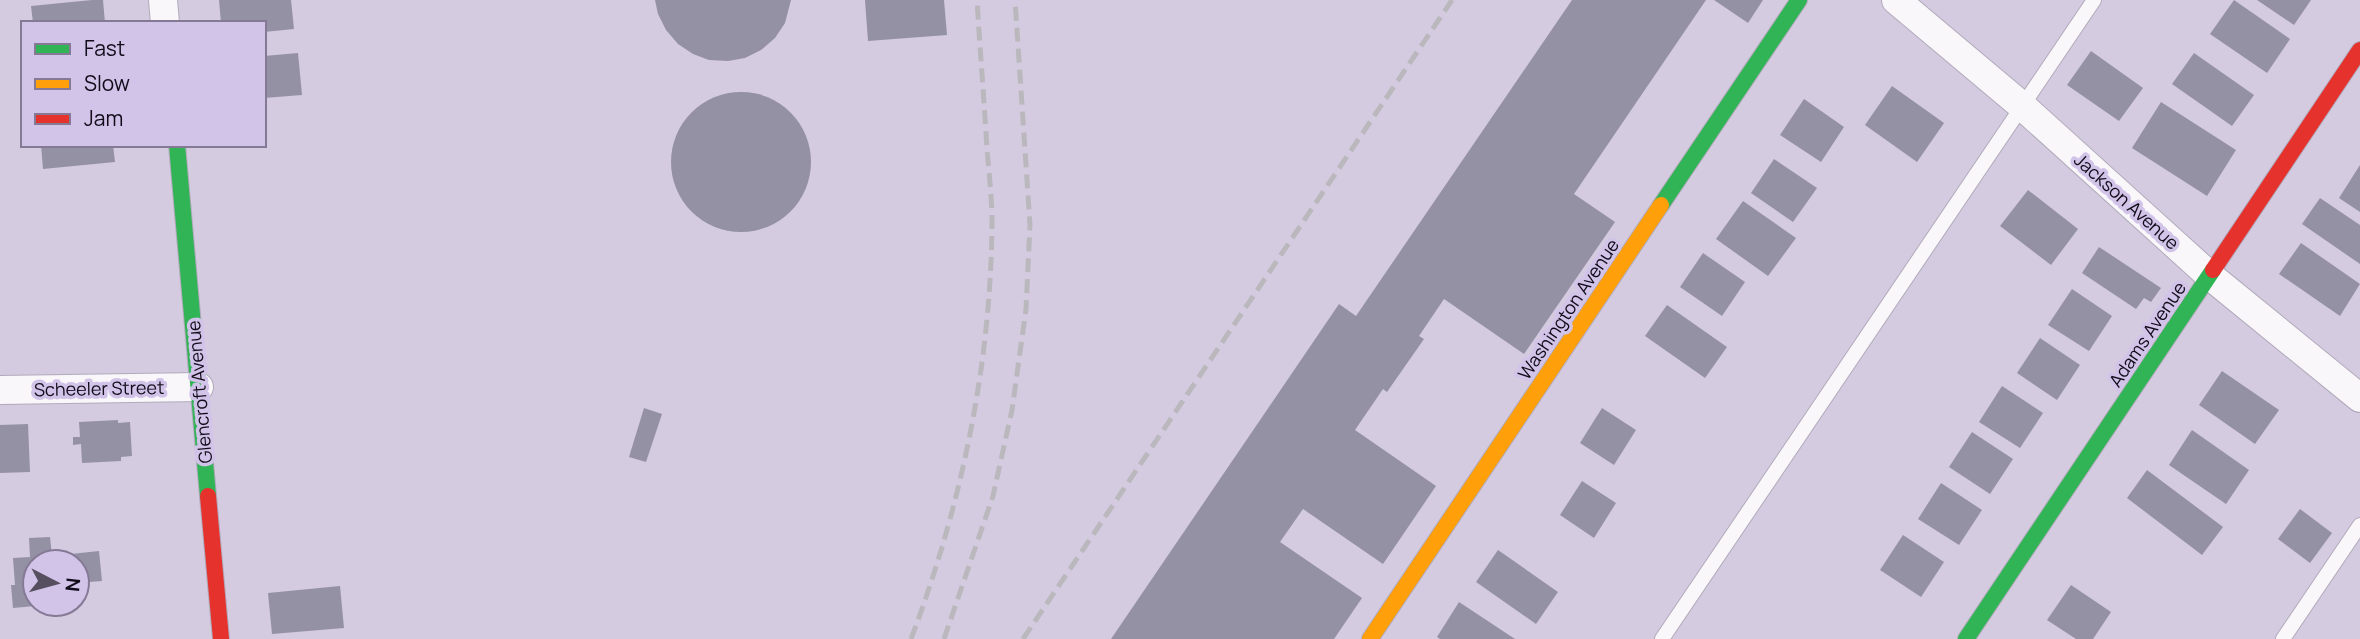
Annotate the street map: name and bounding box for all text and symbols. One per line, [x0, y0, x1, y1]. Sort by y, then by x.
legend [21, 21, 266, 147]
text: Fast [84, 34, 125, 62]
text: Slow [84, 69, 130, 97]
text: Jam [84, 104, 123, 132]
street label: Jackson Avenue [2070, 148, 2184, 254]
street label: Washington Avenue [1512, 234, 1624, 384]
street label: Adams Avenue [2103, 277, 2191, 391]
street label: Glencroft Avenue [181, 319, 217, 465]
street label: Scheeler Street [34, 375, 164, 401]
north arrow [21, 548, 91, 618]
text: N [59, 577, 87, 593]

